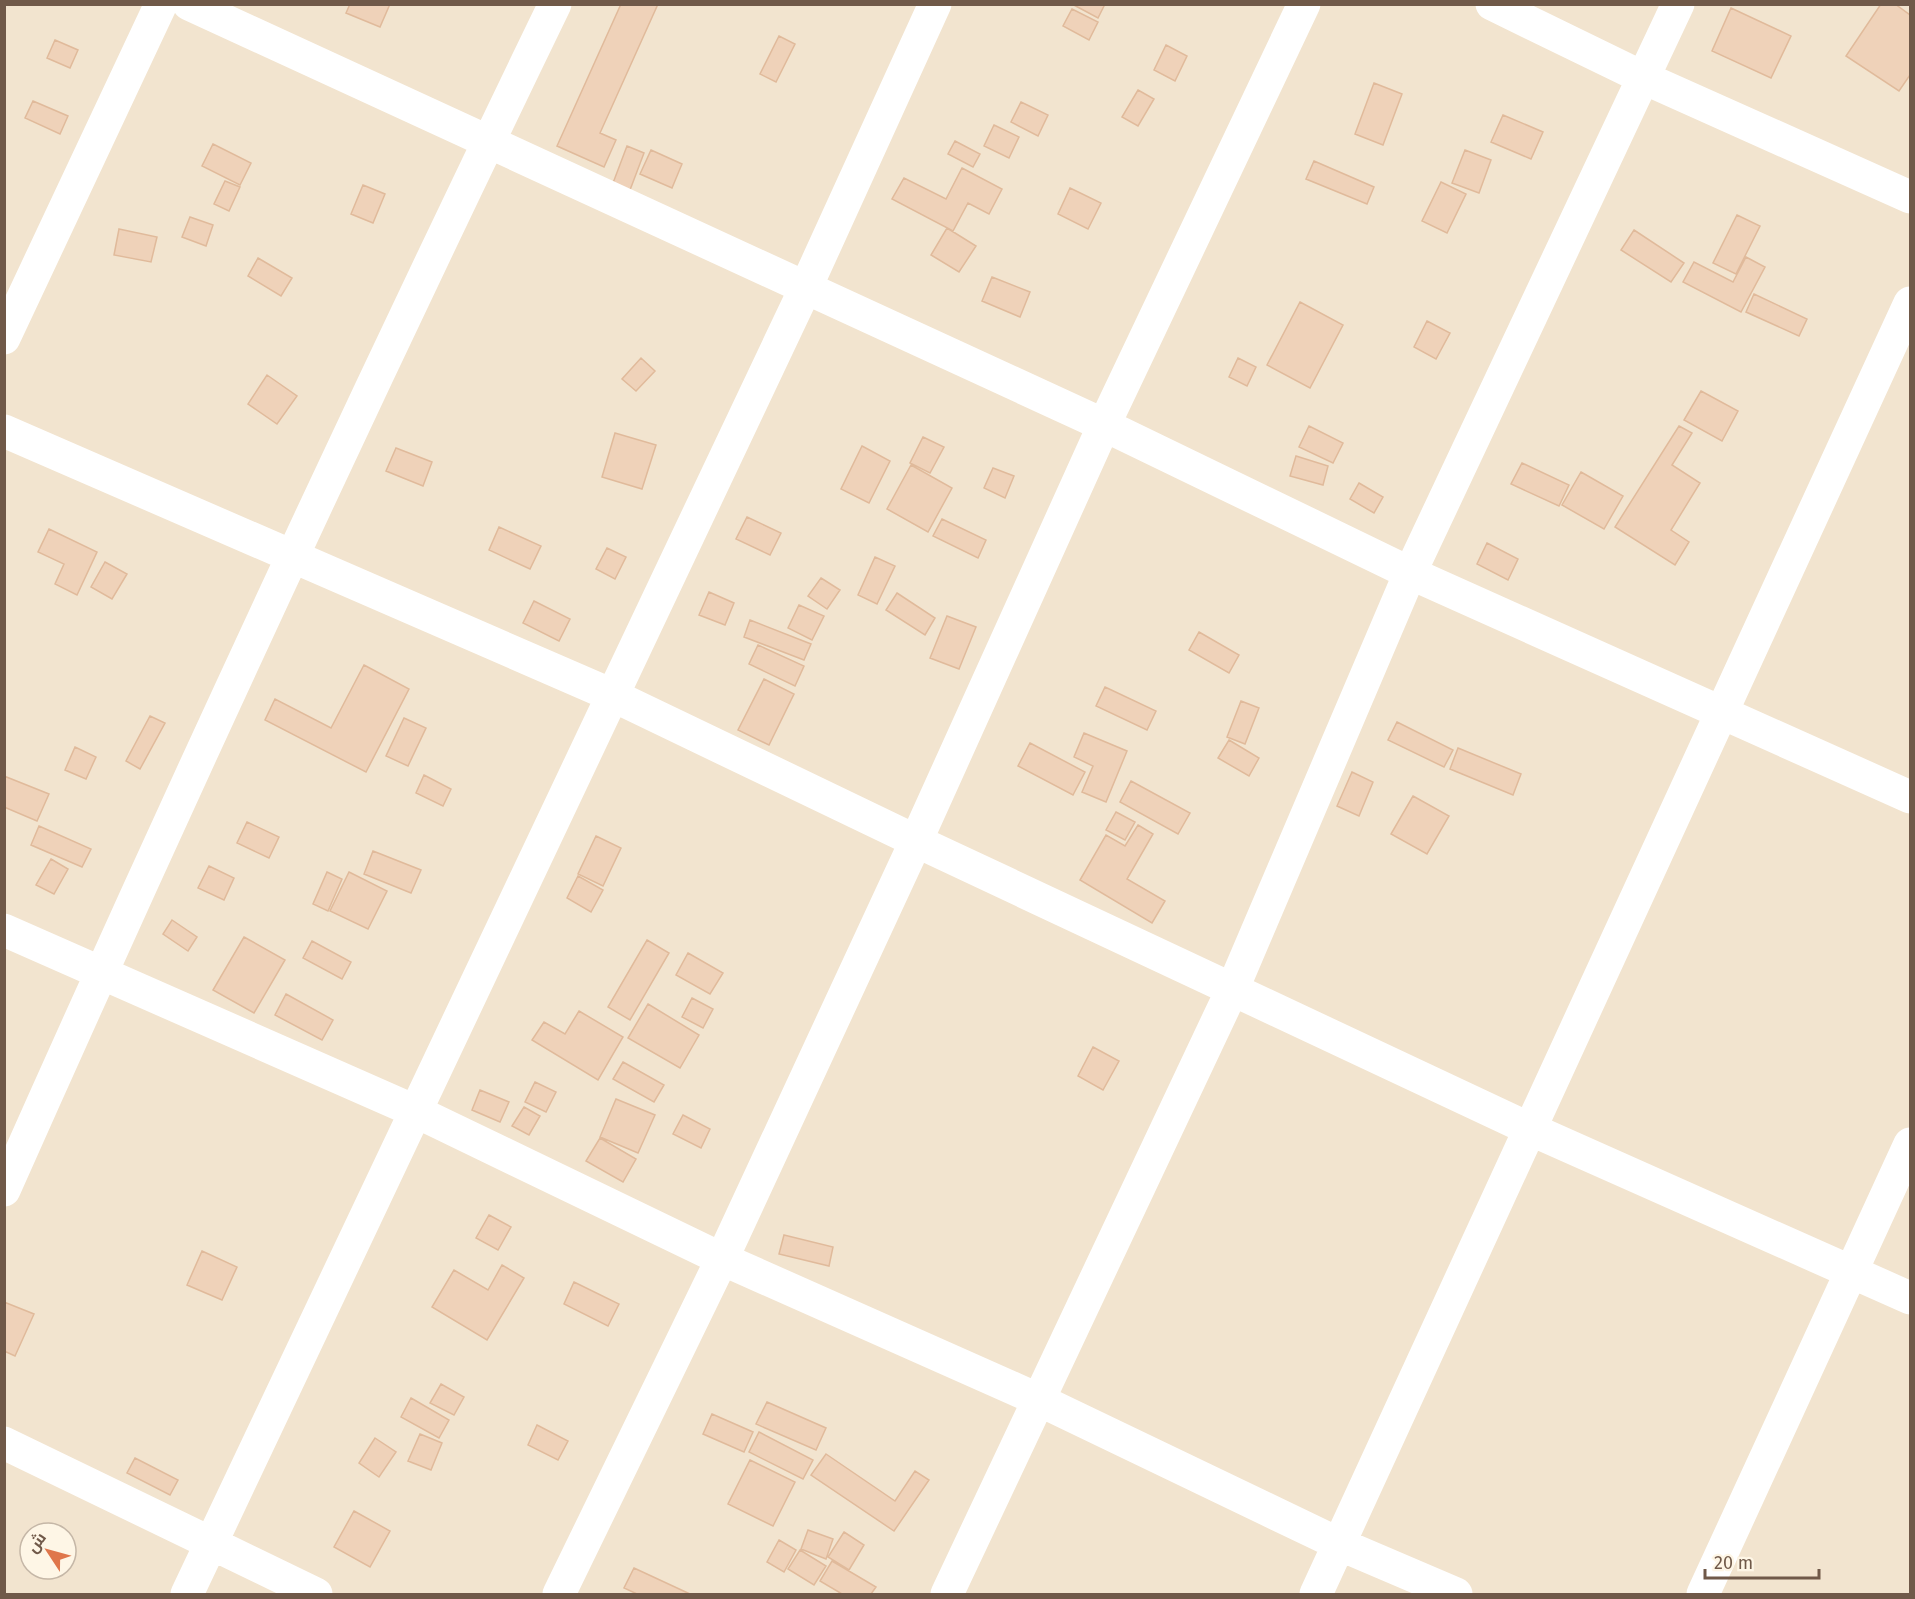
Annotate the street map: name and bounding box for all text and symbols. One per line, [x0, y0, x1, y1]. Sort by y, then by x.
north arrow [18, 1521, 78, 1581]
text: ش [23, 1529, 50, 1556]
scale bar [1705, 1542, 1819, 1580]
text: 20 m [1714, 1552, 1753, 1574]

